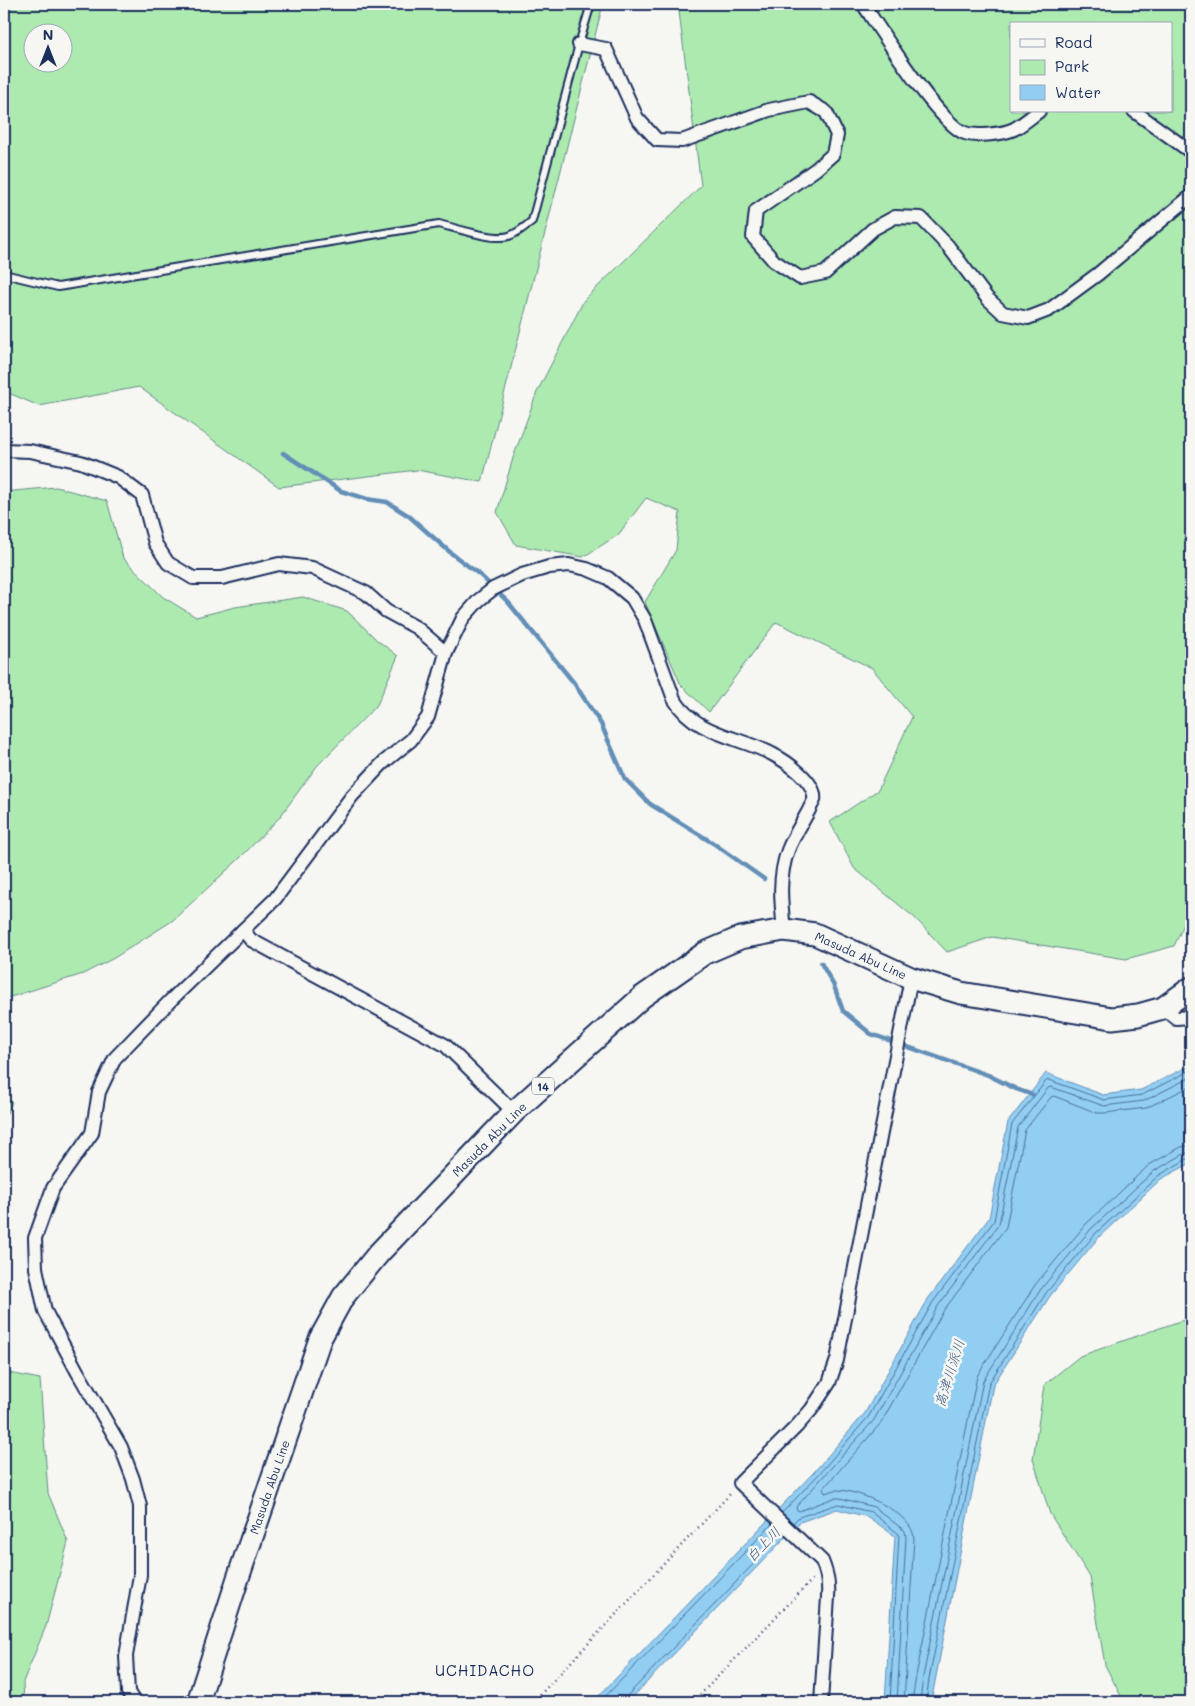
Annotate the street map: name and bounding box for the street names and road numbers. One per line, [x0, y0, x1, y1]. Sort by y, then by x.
street label: Masuda Abu Line [813, 928, 909, 982]
road number: 14 [532, 1078, 554, 1094]
street label: Masuda Abu Line [448, 1098, 530, 1180]
street label: Masuda Abu Line [245, 1438, 293, 1536]

